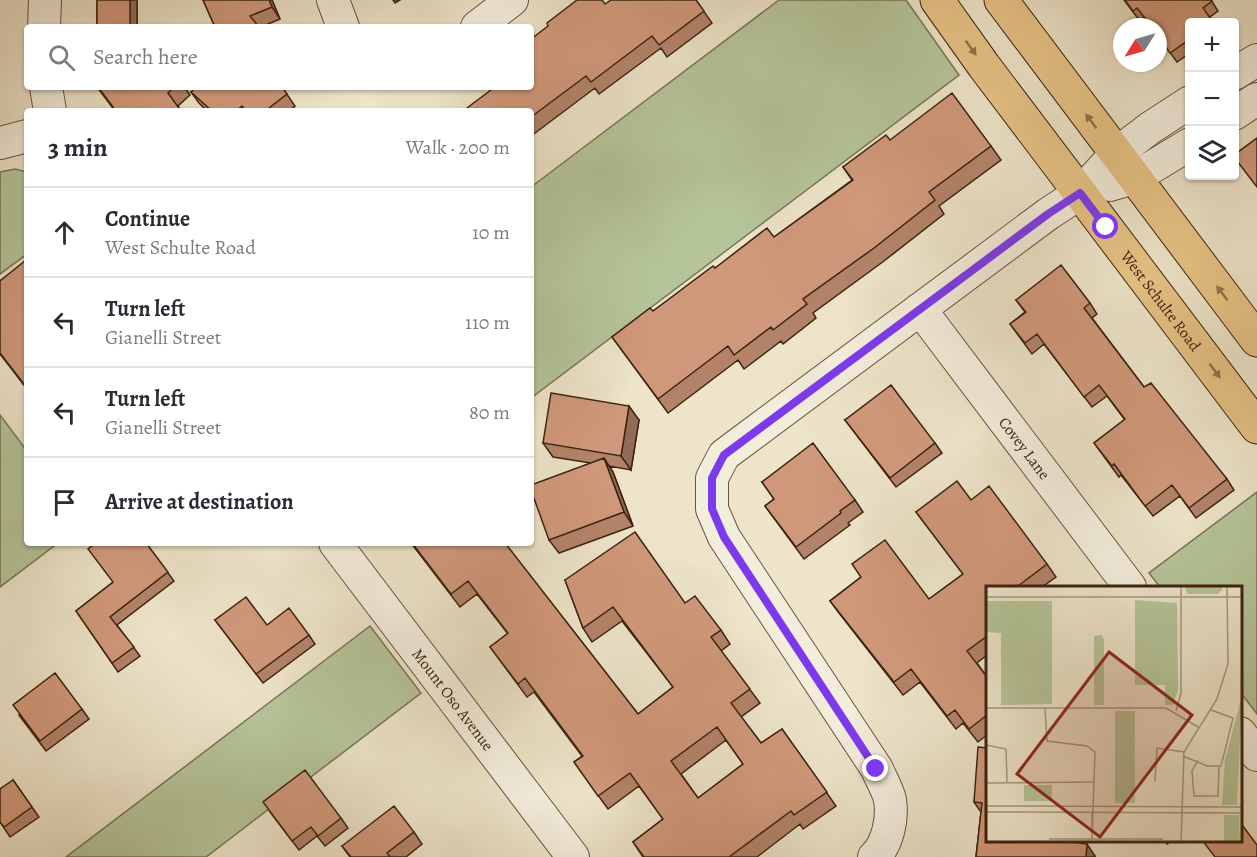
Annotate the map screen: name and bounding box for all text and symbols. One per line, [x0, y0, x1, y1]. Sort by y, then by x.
north arrow [1113, 18, 1167, 72]
map controls [1185, 18, 1239, 180]
button: + [1185, 18, 1239, 72]
search box [24, 24, 534, 90]
one-way arrow [965, 39, 977, 55]
icon: search [45, 41, 78, 74]
text: Search here [93, 42, 198, 72]
button: − [1185, 72, 1239, 126]
one-way arrow [1085, 114, 1097, 130]
button: layers [1185, 126, 1239, 180]
text: 3 min [48, 130, 108, 165]
text: Walk · 200 m [406, 134, 510, 161]
text: Continue [105, 204, 190, 234]
route start [1092, 213, 1118, 239]
icon: ahead [48, 216, 81, 249]
text: 10 m [472, 219, 510, 246]
text: West Schulte Road [105, 234, 256, 261]
street label: West Schulte Road [1115, 245, 1206, 356]
one-way arrow [1216, 286, 1228, 301]
text: Turn left [105, 294, 185, 324]
icon: left [48, 306, 81, 339]
text: 110 m [465, 309, 510, 336]
text: Gianelli Street [105, 324, 221, 351]
one-way arrow [1208, 363, 1221, 379]
text: Turn left [105, 384, 185, 414]
icon: left [48, 396, 81, 429]
text: 80 m [469, 399, 510, 426]
street label: Covey Lane [993, 413, 1055, 484]
text: Gianelli Street [105, 414, 221, 441]
icon: arrive [48, 486, 81, 519]
text: Arrive at destination [105, 487, 294, 517]
inset map [986, 586, 1242, 842]
street label: Mount Oso Avenue [407, 644, 499, 756]
route end [862, 755, 888, 781]

